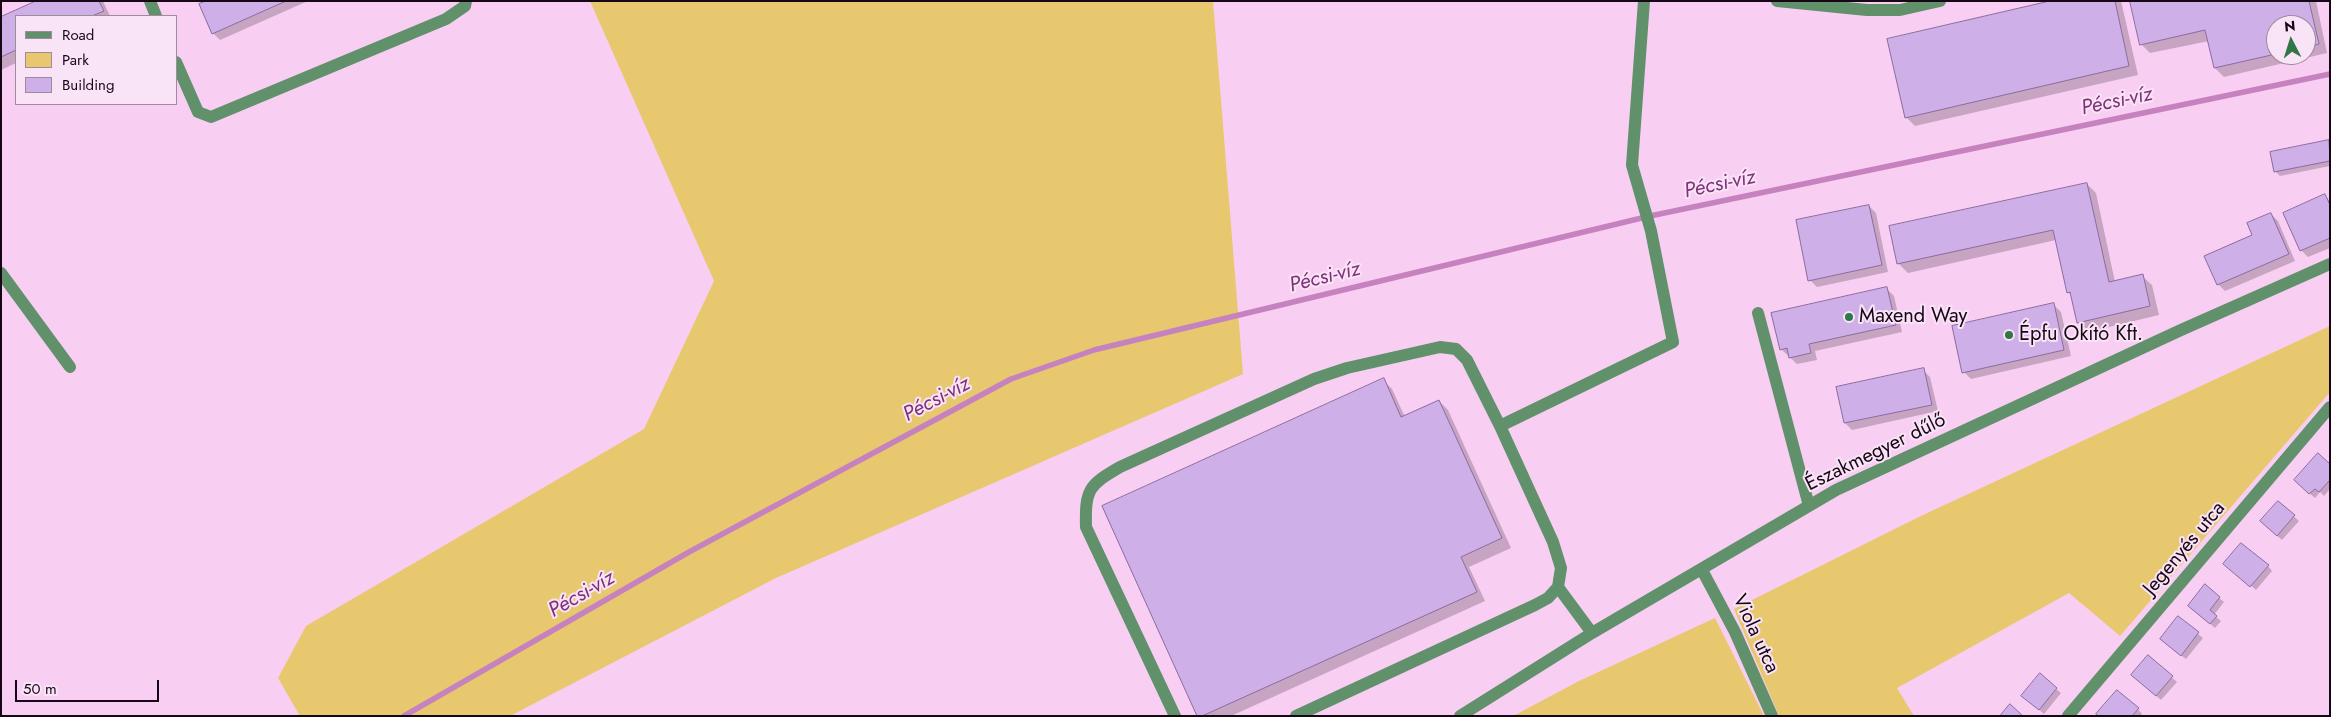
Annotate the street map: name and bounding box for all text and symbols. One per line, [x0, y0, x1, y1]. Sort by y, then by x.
legend [15, 15, 178, 105]
north arrow [2266, 15, 2316, 65]
text: N [2283, 16, 2296, 37]
text: Road [62, 24, 94, 46]
text: Park [62, 49, 89, 71]
text: Building [62, 74, 114, 96]
water label: Pécsi-víz [2079, 82, 2155, 122]
water label: Pécsi-víz [1682, 165, 1758, 205]
water label: Pécsi-víz [1287, 257, 1363, 299]
place label: Maxend Way [1859, 305, 1967, 329]
marker: Maxend Way [1843, 311, 1855, 323]
place label: Épfu Okító Kft. [2019, 323, 2143, 347]
marker: Épfu Okító Kft. [2003, 329, 2015, 341]
water label: Pécsi-víz [899, 372, 975, 428]
street label: Északmegyer dűlő [1802, 409, 1950, 497]
street label: Jegenyés utca [2139, 497, 2231, 601]
water label: Pécsi-víz [544, 566, 620, 624]
street label: Viola utca [1726, 591, 1784, 677]
scale bar [18, 670, 161, 702]
text: 50 m [23, 678, 57, 700]

